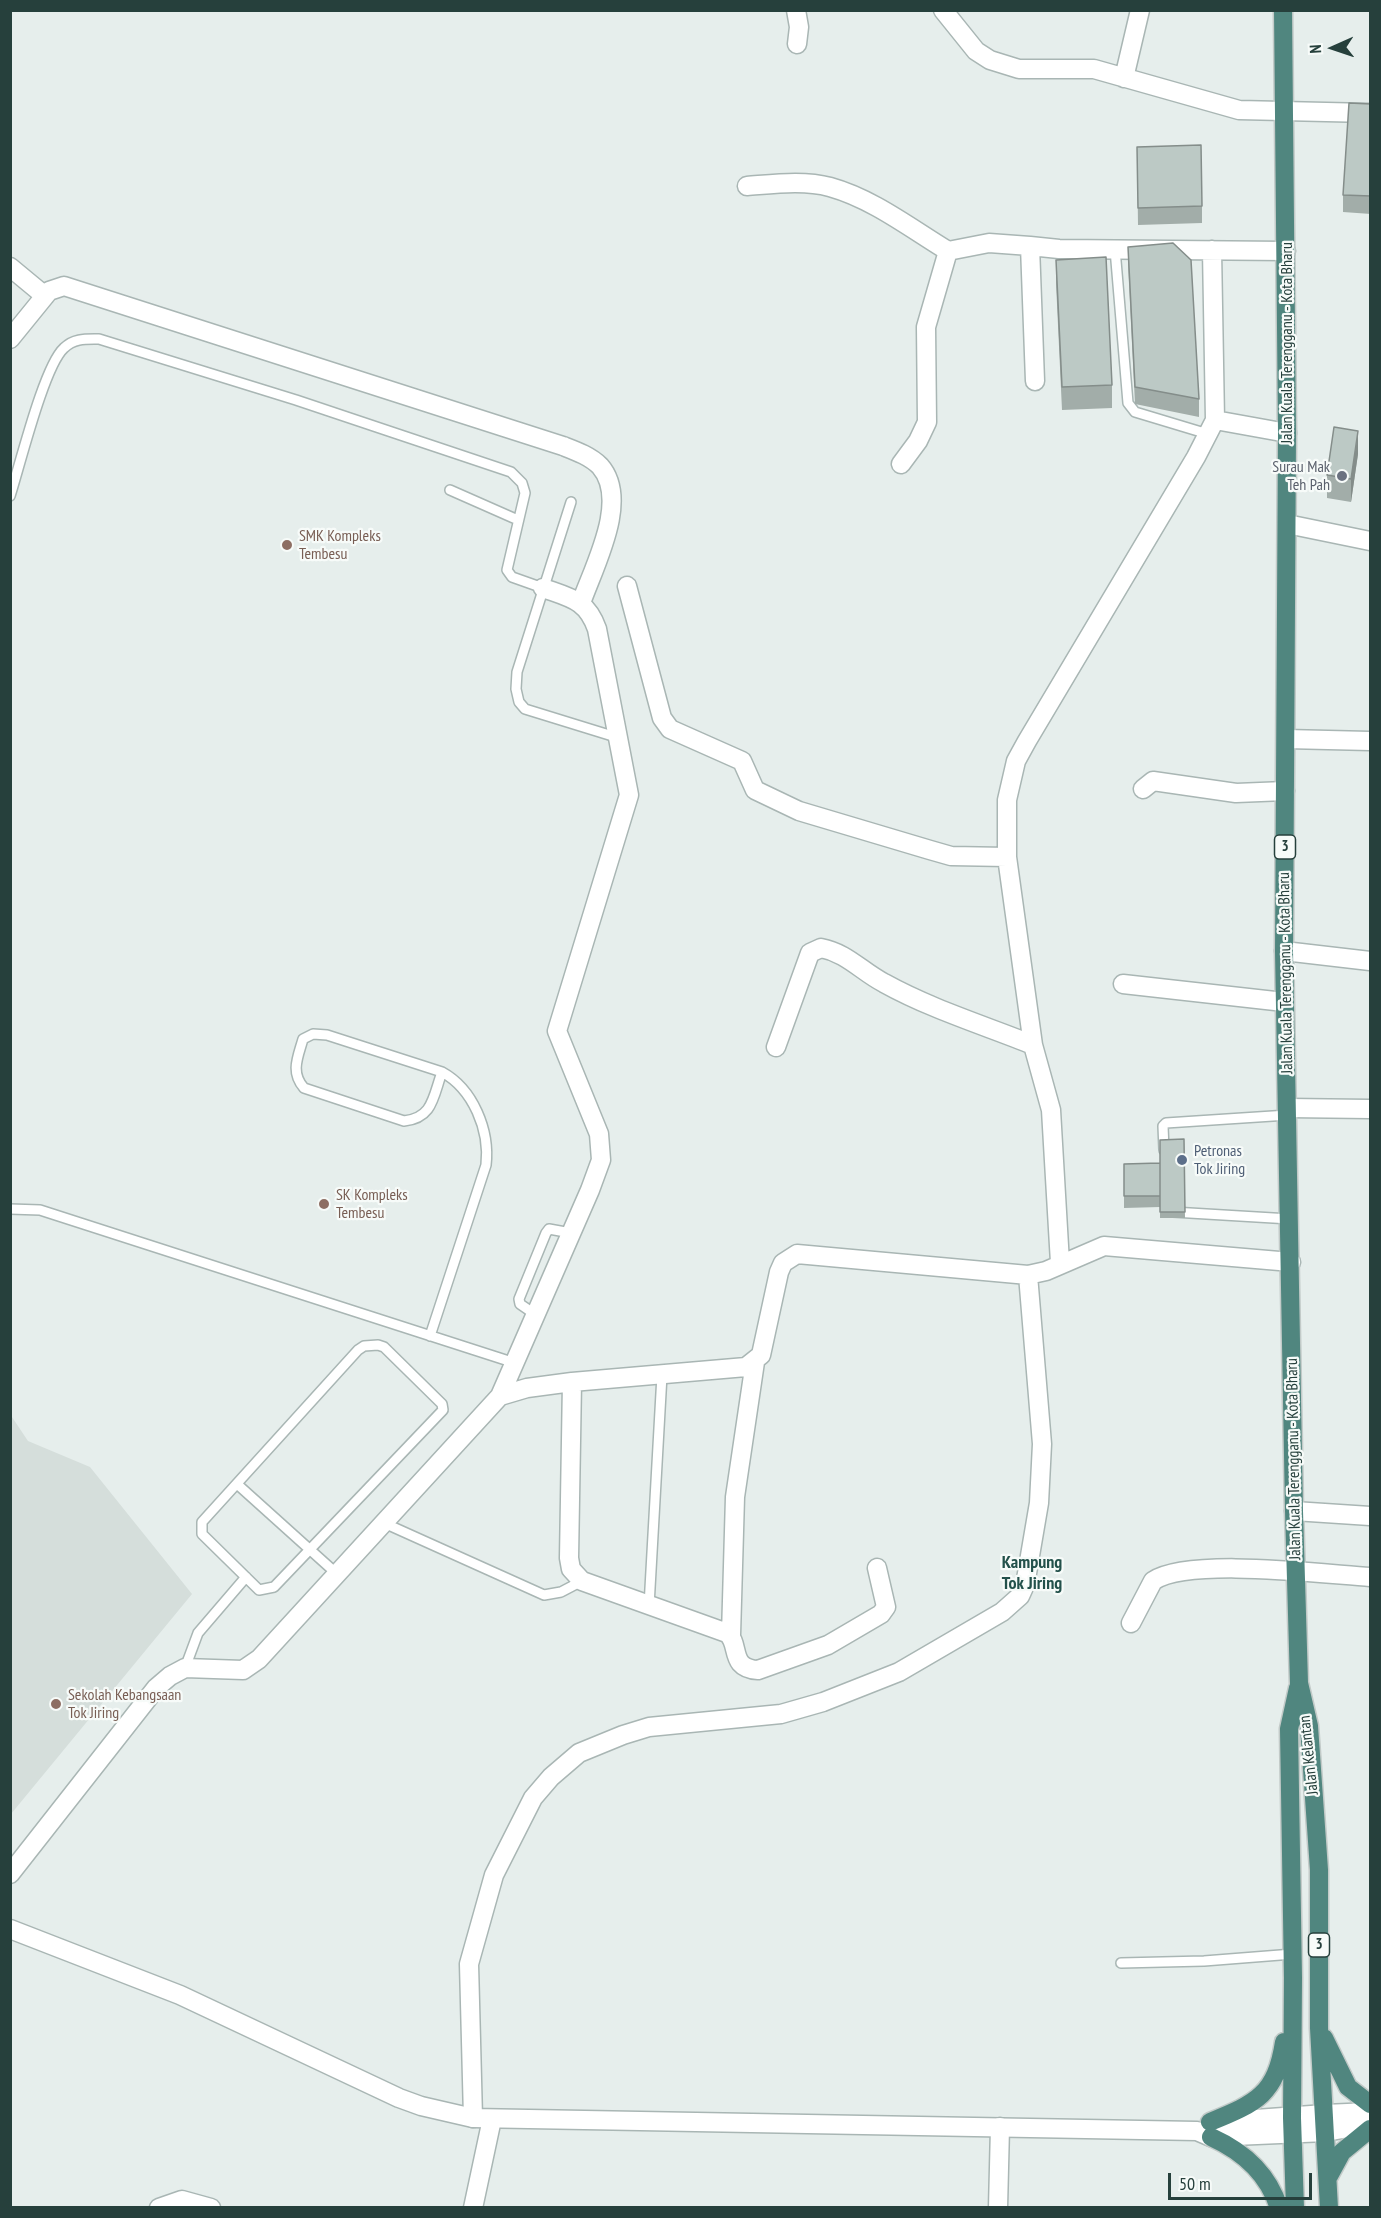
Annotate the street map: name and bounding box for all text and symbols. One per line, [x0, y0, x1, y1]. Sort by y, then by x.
north arrow [1303, 18, 1363, 78]
text: N [1305, 44, 1325, 54]
street label: Jalan Kuala Terengganu - Kota Bharu [1277, 242, 1297, 444]
place label: Surau Mak Teh Pah [1272, 457, 1330, 495]
marker: Surau Mak Teh Pah [1335, 469, 1349, 483]
place label: SMK Kompleks Tembesu [299, 526, 381, 564]
marker: SMK Kompleks Tembesu [280, 538, 294, 552]
road number: 3 [1274, 835, 1296, 859]
street label: Jalan Kuala Terengganu - Kota Bharu [1275, 872, 1297, 1074]
place label: Petronas Tok Jiring [1194, 1141, 1245, 1179]
marker: Petronas Tok Jiring [1175, 1153, 1189, 1167]
place label: SK Kompleks Tembesu [336, 1185, 408, 1223]
marker: SK Kompleks Tembesu [317, 1197, 331, 1211]
street label: Jalan Kuala Terengganu - Kota Bharu [1283, 1358, 1305, 1560]
district label: Kampung Tok Jiring [1002, 1552, 1062, 1594]
place label: Sekolah Kebangsaan Tok Jiring [68, 1685, 181, 1723]
marker: Sekolah Kebangsaan Tok Jiring [49, 1697, 63, 1711]
street label: Jalan Kelantan [1295, 1714, 1323, 1796]
road number: 3 [1308, 1933, 1330, 1957]
scale bar [1171, 2161, 1315, 2199]
text: 50 m [1179, 2172, 1211, 2195]

